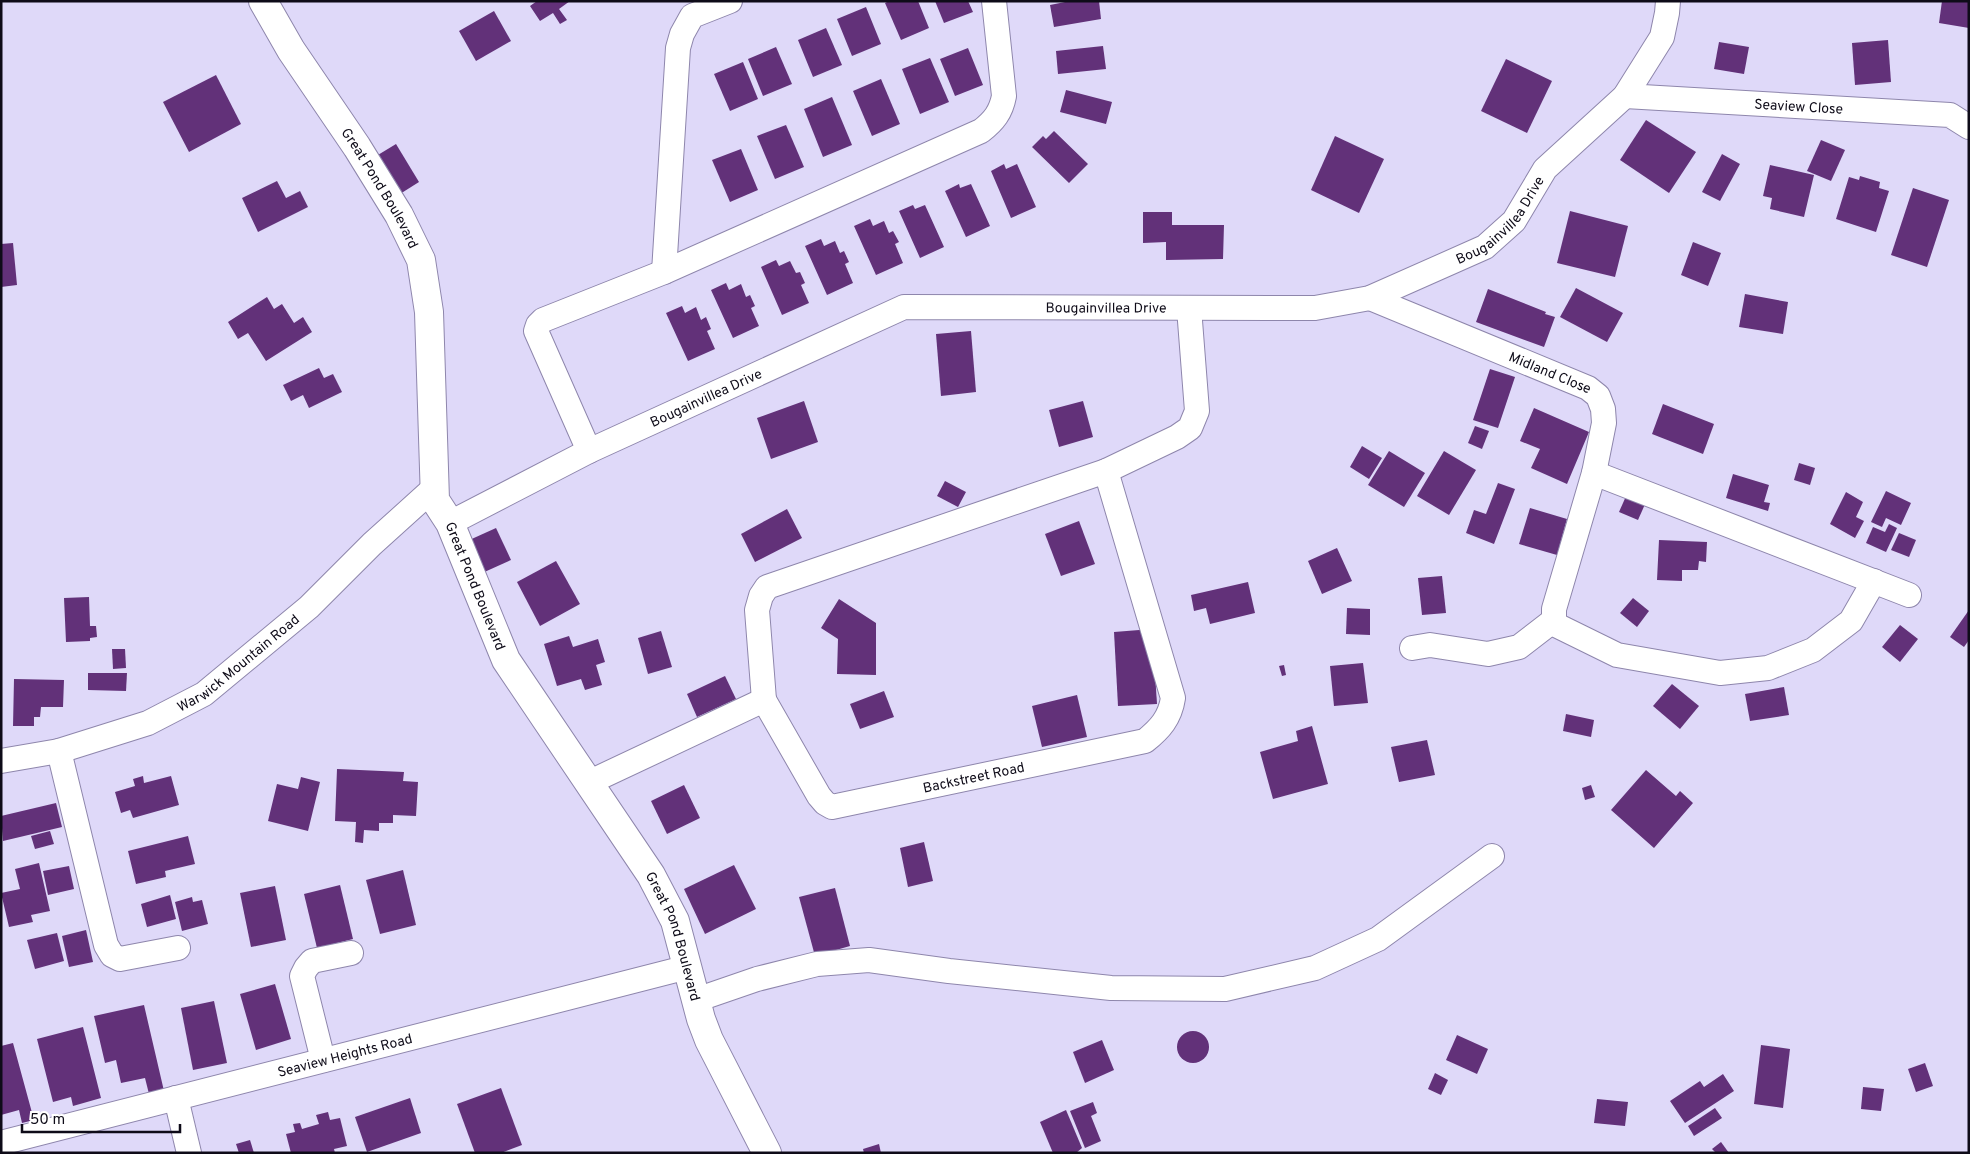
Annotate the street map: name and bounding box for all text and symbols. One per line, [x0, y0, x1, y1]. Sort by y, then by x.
street label: Seaview Close [1754, 97, 1843, 119]
street label: Great Pond Boulevard [337, 125, 421, 252]
street label: Bougainvillea Drive [1454, 174, 1549, 269]
street label: Bougainvillea Drive [1046, 300, 1167, 318]
street label: Midland Close [1506, 349, 1593, 398]
street label: Bougainvillea Drive [648, 366, 765, 432]
street label: Great Pond Boulevard [441, 520, 508, 653]
street label: Warwick Mountain Road [175, 611, 303, 716]
street label: Backstreet Road [921, 760, 1026, 798]
street label: Great Pond Boulevard [641, 869, 703, 1003]
street label: Seaview Heights Road [276, 1031, 414, 1082]
scale bar [22, 1102, 180, 1134]
text: 50 m [30, 1111, 65, 1130]

